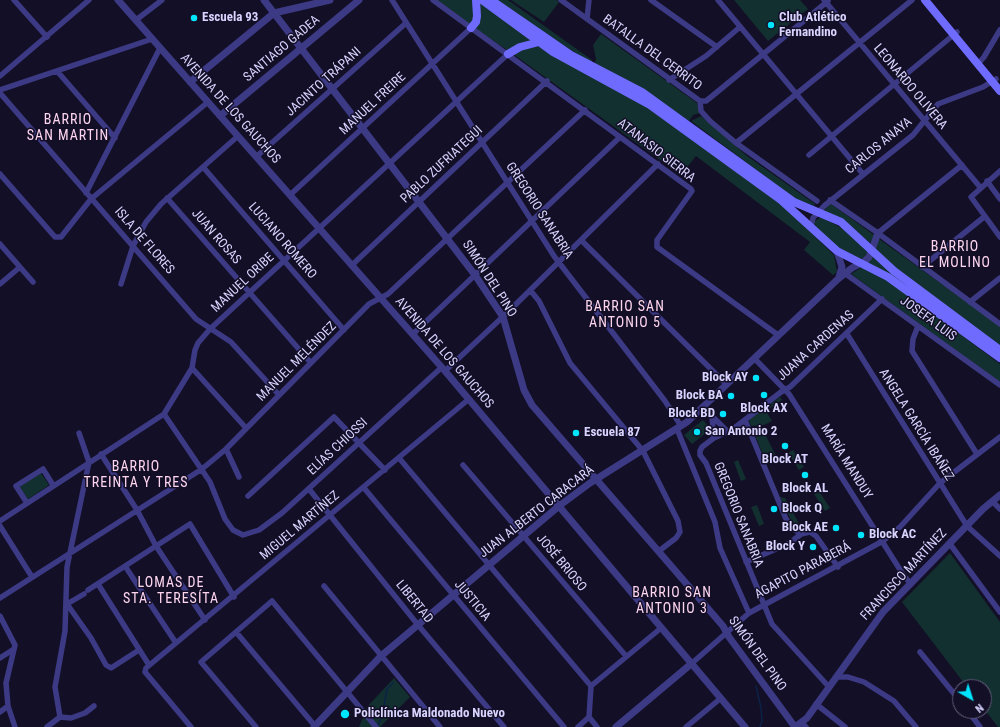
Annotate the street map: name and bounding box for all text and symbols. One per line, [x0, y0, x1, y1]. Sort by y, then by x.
place label: Escuela 93 [202, 10, 258, 26]
place label: Club Atlético Fernandino [779, 10, 846, 41]
street label: BATALLA DEL CERRITO [599, 12, 705, 94]
marker: Escuela 93 [189, 13, 199, 23]
street label: SANTIAGO GADEA [241, 13, 323, 85]
marker: Club Atlético Fernandino [766, 20, 776, 30]
street label: LEONARDO OLIVERA [870, 41, 950, 133]
street label: JACINTO TRÁPANI [283, 44, 365, 120]
street label: AVENIDA DE LOS GAUCHOS [177, 51, 283, 167]
street label: MANUEL FREIRE [337, 69, 409, 139]
district label: BARRIO SAN MARTIN [27, 112, 109, 144]
street label: CARLOS ANAYA [842, 114, 916, 178]
street label: ATANASIO SIERRA [614, 116, 698, 186]
street label: PABLO ZUFRIATEGUI [398, 123, 486, 207]
street label: GREGORIO SANABRIA [502, 160, 576, 262]
street label: LUCIANO ROMERO [245, 200, 319, 282]
street label: ISLA DE FLORES [111, 204, 177, 278]
street label: JUAN ROSAS [188, 206, 244, 268]
street label: SIMÓN DEL PINO [458, 238, 520, 320]
district label: BARRIO EL MOLINO [919, 239, 991, 272]
street label: MANUEL ORIBE [208, 250, 278, 316]
street label: JOSEFA LUIS [897, 293, 959, 345]
street label: AVENIDA DE LOS GAUCHOS [391, 294, 497, 412]
district label: BARRIO SAN ANTONIO 5 [585, 299, 665, 332]
street label: JUANA CARDENAS [774, 308, 858, 384]
street label: MANUEL MELÉNDEZ [254, 319, 340, 405]
street label: ANGELA GARCÍA IBAÑEZ [875, 366, 957, 484]
place label: Block AY [702, 370, 748, 386]
marker: Block AY [751, 373, 761, 383]
place label: Block BA [676, 388, 723, 404]
marker: Block AX [759, 390, 769, 400]
marker: Block BA [726, 391, 736, 401]
place label: Block AX [740, 401, 788, 417]
place label: Block BD [668, 406, 715, 422]
marker: Block BD [718, 409, 728, 419]
street label: ELÍAS CHIOSSI [305, 415, 371, 479]
street label: MARÍA MANDUY [817, 422, 875, 502]
place label: San Antonio 2 [705, 424, 777, 440]
place label: Escuela 87 [584, 425, 640, 441]
marker: San Antonio 2 [692, 427, 702, 437]
marker: Escuela 87 [571, 428, 581, 438]
marker: Block AT [780, 441, 790, 451]
place label: Block AT [762, 452, 808, 468]
district label: BARRIO TREINTA Y TRES [83, 459, 189, 492]
street label: GREGORIO SANABRIA [710, 460, 766, 570]
street label: JUAN ALBERTO CARACARÁ [476, 462, 598, 562]
marker: Block AL [800, 470, 810, 480]
place label: Block AL [782, 481, 828, 497]
street label: MIGUEL MARTÍNEZ [257, 488, 343, 564]
place label: Block Q [782, 501, 822, 517]
marker: Block Q [769, 504, 779, 514]
place label: Block AE [782, 520, 828, 536]
marker: Block AE [831, 523, 841, 533]
street label: FRANCISCO MARTÍNEZ [858, 526, 950, 624]
place label: Block AC [869, 527, 916, 543]
marker: Block AC [856, 530, 866, 540]
street label: JOSÉ BRIOSO [533, 531, 589, 595]
street label: AGAPITO PARABERÁ [752, 539, 854, 603]
place label: Block Y [766, 539, 805, 555]
marker: Block Y [808, 542, 818, 552]
district label: LOMAS DE STA. TERESÍTA [123, 575, 219, 608]
street label: LIBERTAD [392, 577, 436, 627]
street label: JUSTICIA [450, 577, 494, 625]
district label: BARRIO SAN ANTONIO 3 [632, 585, 712, 618]
street label: SIMÓN DEL PINO [725, 614, 789, 694]
north arrow [952, 679, 992, 719]
text: N [973, 701, 986, 715]
place label: Policlínica Maldonado Nuevo [354, 706, 505, 722]
marker: Policlínica Maldonado Nuevo [339, 708, 351, 720]

